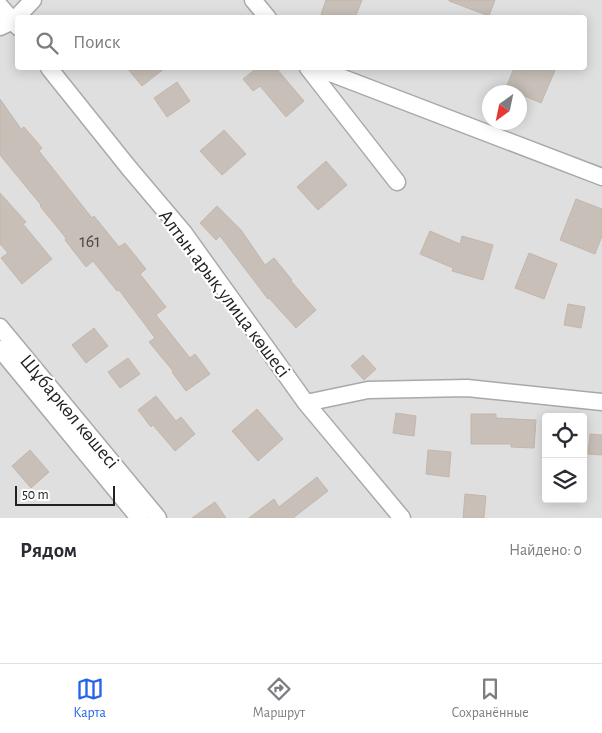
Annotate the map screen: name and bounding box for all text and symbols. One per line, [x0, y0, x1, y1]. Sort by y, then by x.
search box [15, 15, 587, 70]
icon: search [33, 29, 61, 57]
text: Поиск [73, 33, 120, 52]
north arrow [482, 85, 527, 130]
street label: Алтын арық улица көшесі [155, 206, 294, 381]
house number: 161 [80, 233, 100, 251]
street label: Шұбаркөл көшесі [16, 351, 123, 473]
map controls [542, 413, 587, 503]
button: locate [542, 413, 587, 458]
button: layers [542, 458, 587, 503]
scale bar [15, 483, 115, 506]
text: 50 m [22, 488, 49, 502]
text: Рядом [20, 540, 77, 561]
text: Найдено: 0 [509, 542, 582, 558]
tab: Карта [73, 675, 106, 722]
tab: Маршрут [252, 675, 305, 722]
tab: Сохранённые [451, 675, 529, 722]

